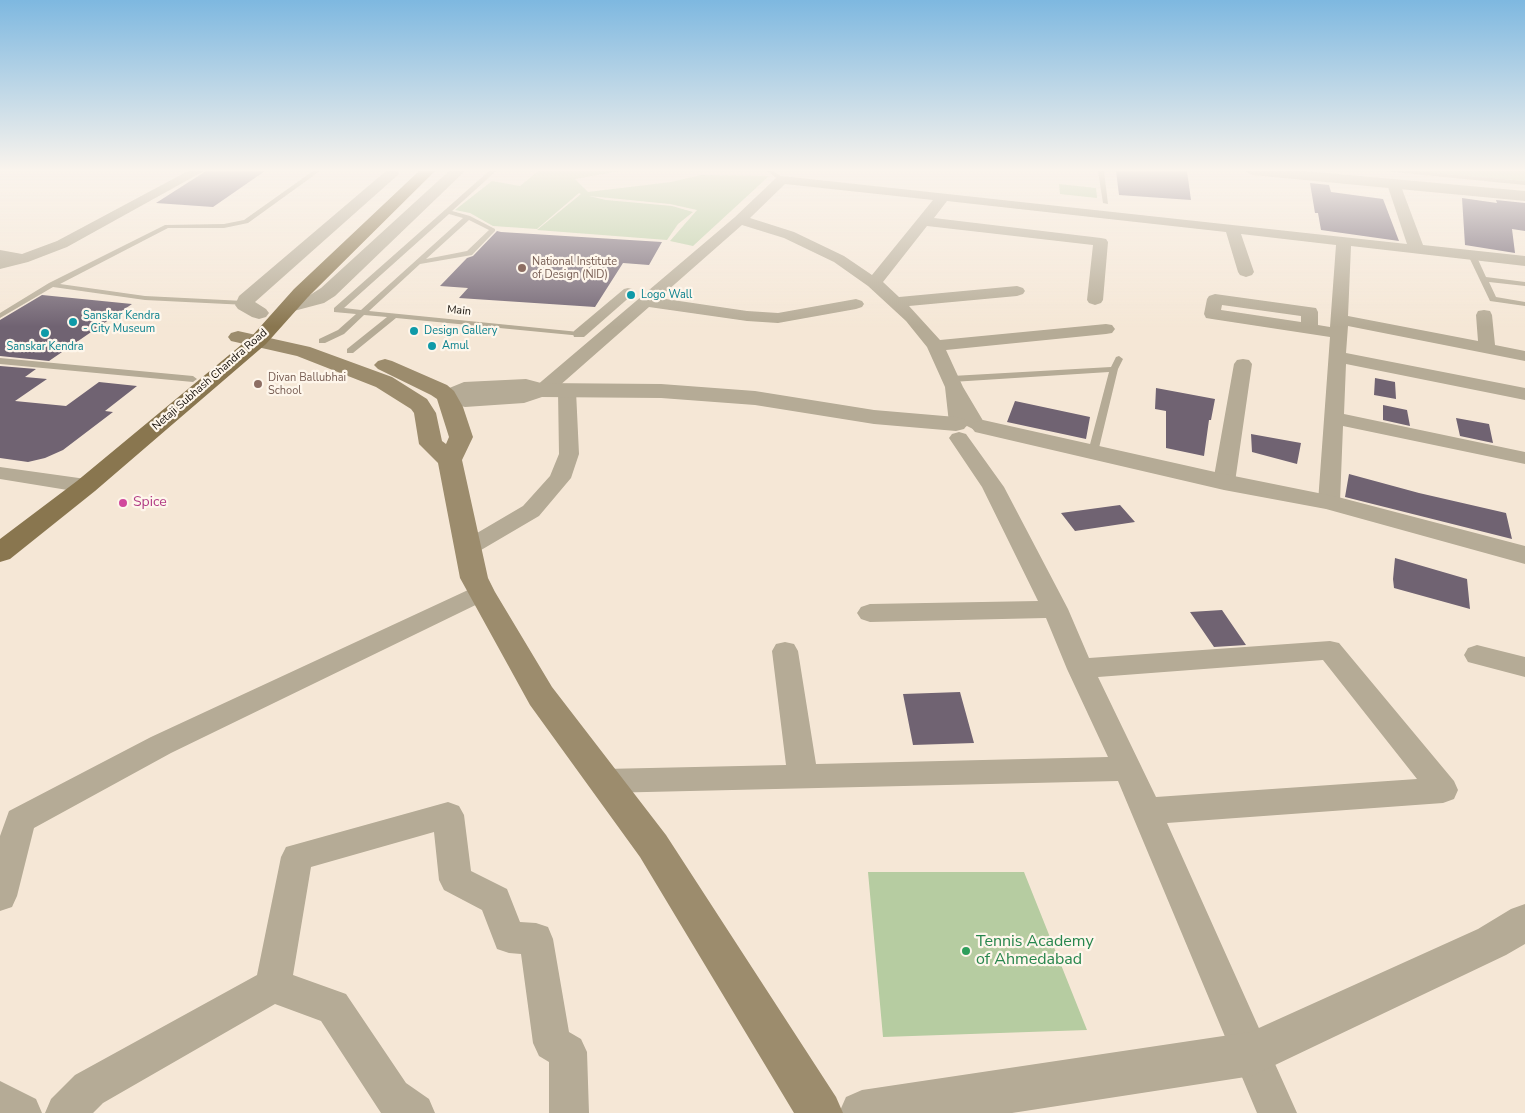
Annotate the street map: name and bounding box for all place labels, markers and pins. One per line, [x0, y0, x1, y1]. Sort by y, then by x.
place label: National Institute of Design (NID) [532, 255, 617, 281]
marker: National Institute of Design (NID) [516, 262, 528, 274]
place label: Logo Wall [641, 288, 692, 302]
marker: Logo Wall [625, 289, 637, 301]
place label: Sanskar Kendra - City Museum [83, 309, 160, 335]
marker: Sanskar Kendra - City Museum [67, 316, 79, 328]
place label: Design Gallery [424, 324, 497, 338]
marker: Design Gallery [408, 325, 420, 337]
marker: Sanskar Kendra [39, 327, 51, 339]
place label: Amul [442, 339, 469, 353]
place label: Sanskar Kendra [6, 340, 84, 354]
marker: Amul [426, 340, 438, 352]
place label: Divan Ballubhai School [268, 371, 346, 397]
marker: Divan Ballubhai School [252, 378, 264, 390]
place label: Spice [133, 495, 167, 511]
marker: Spice [117, 497, 129, 509]
place label: Tennis Academy of Ahmedabad [976, 932, 1094, 970]
marker: Tennis Academy of Ahmedabad [960, 945, 972, 957]

